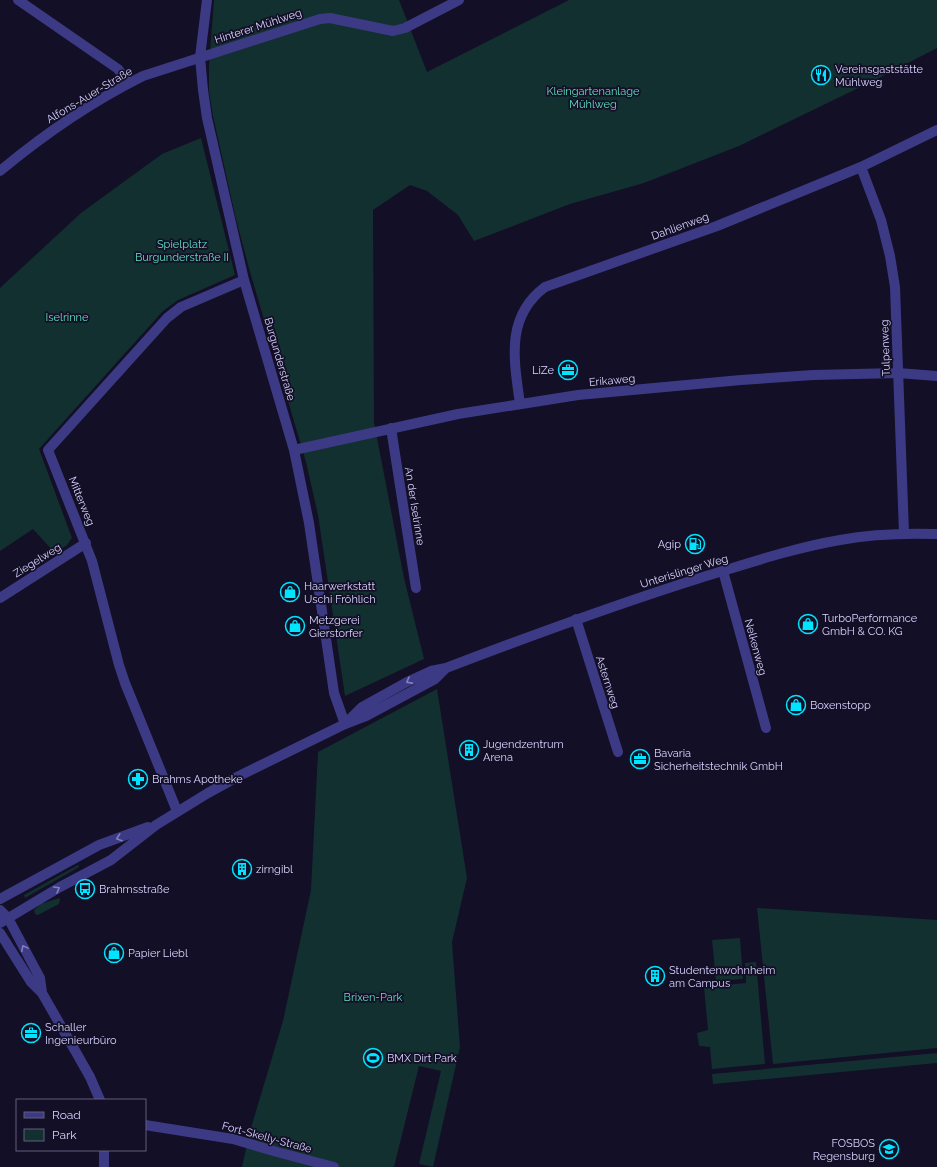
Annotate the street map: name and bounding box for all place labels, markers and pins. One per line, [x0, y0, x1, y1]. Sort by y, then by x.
place label: Vereinsgaststätte Mühlweg [835, 63, 923, 89]
restaurant icon: Vereinsgaststätte Mühlweg [810, 64, 832, 86]
office icon: LiZe [557, 359, 579, 381]
place label: LiZe [532, 364, 555, 377]
fuel station icon: Agip [684, 533, 706, 555]
place label: Agip [658, 538, 681, 551]
place label: Haarwerkstatt Uschi Fröhlich [304, 580, 376, 606]
shop icon: Haarwerkstatt Uschi Fröhlich [279, 581, 301, 603]
place label: TurboPerformance GmbH & CO. KG [822, 612, 918, 638]
shop icon: TurboPerformance GmbH & CO. KG [797, 613, 819, 635]
place label: Metzgerei Gierstorfer [309, 614, 363, 640]
shop icon: Metzgerei Gierstorfer [284, 615, 306, 637]
shop icon: Boxenstopp [785, 694, 807, 716]
place label: Boxenstopp [810, 699, 871, 712]
place label: Jugendzentrum Arena [483, 738, 564, 764]
building icon: Jugendzentrum Arena [458, 739, 480, 761]
place label: Bavaria Sicherheitstechnik GmbH [654, 747, 783, 773]
office icon: Bavaria Sicherheitstechnik GmbH [629, 748, 651, 770]
pharmacy icon: Brahms Apotheke [127, 768, 149, 790]
place label: Brahms Apotheke [152, 773, 243, 786]
building icon: zirngibl [231, 858, 253, 880]
place label: zirngibl [256, 863, 293, 876]
bus stop icon: Brahmsstraße [74, 878, 96, 900]
place label: Brahmsstraße [99, 883, 170, 896]
shop icon: Papier Liebl [103, 942, 125, 964]
place label: Papier Liebl [128, 947, 188, 960]
place label: Studentenwohnheim am Campus [669, 964, 775, 990]
building icon: Studentenwohnheim am Campus [644, 965, 666, 987]
place label: Schaller Ingenieurbüro [45, 1021, 117, 1047]
office icon: Schaller Ingenieurbüro [20, 1022, 42, 1044]
sports icon: BMX Dirt Park [362, 1047, 384, 1069]
place label: BMX Dirt Park [387, 1052, 457, 1065]
place label: FOSBOS Regensburg [813, 1137, 875, 1163]
school or university icon: FOSBOS Regensburg [878, 1138, 900, 1160]

